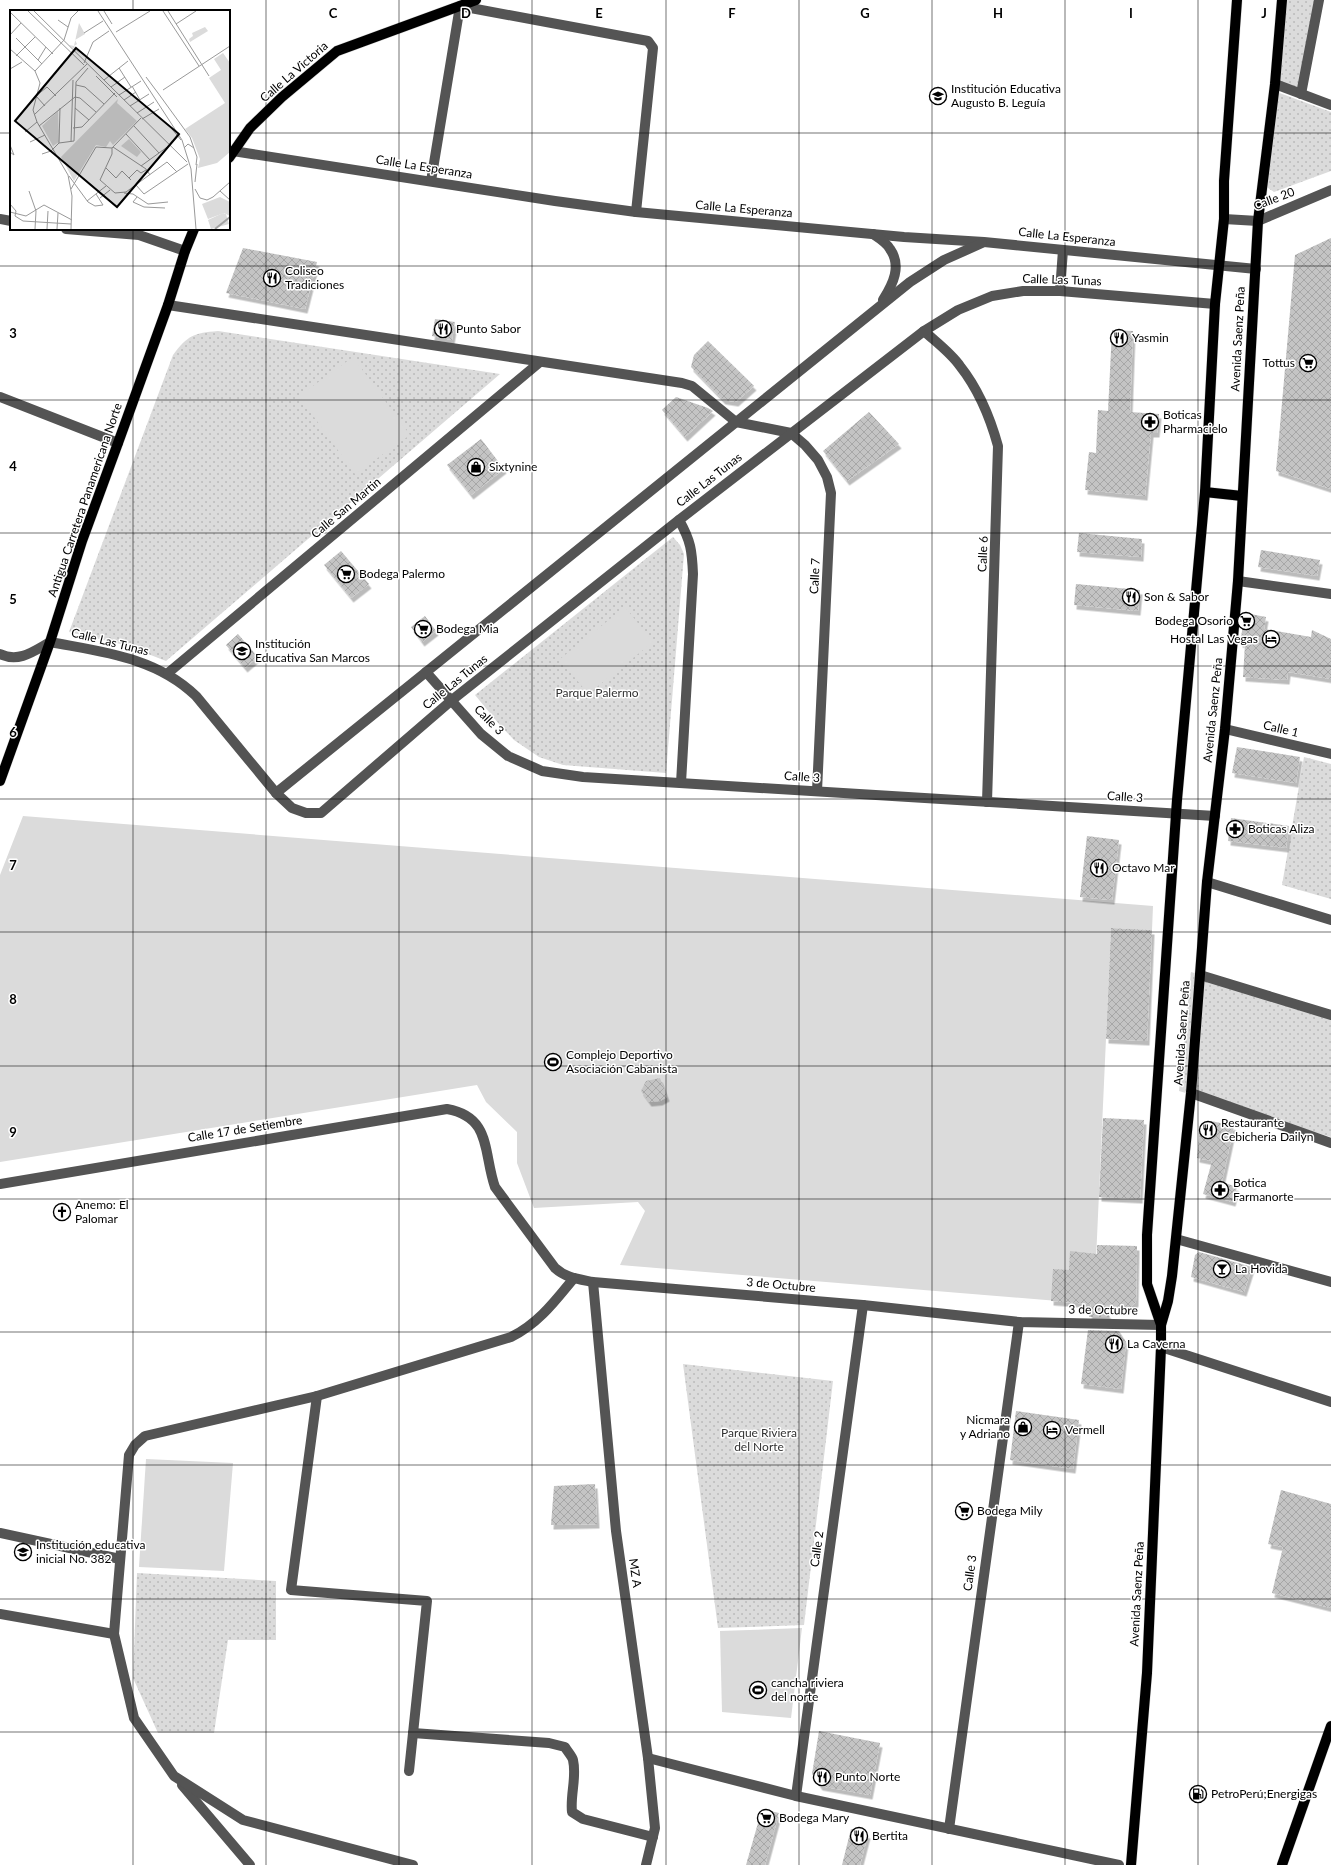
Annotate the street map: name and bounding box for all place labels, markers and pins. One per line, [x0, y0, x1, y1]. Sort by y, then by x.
place label: Institución Educativa Augusto B. Leguía [951, 81, 1061, 110]
school or university icon: Institución Educativa Augusto B. Leguía [928, 86, 948, 106]
place label: Coliseo Tradiciones [285, 263, 344, 292]
restaurant icon: Coliseo Tradiciones [262, 268, 282, 288]
restaurant icon: Punto Sabor [433, 319, 453, 339]
place label: Punto Sabor [456, 321, 522, 336]
restaurant icon: Yasmin [1109, 328, 1129, 348]
place label: Yasmin [1132, 330, 1169, 345]
supermarket icon: Tottus [1298, 353, 1318, 373]
place label: Tottus [1263, 355, 1295, 370]
place label: Boticas Pharmacielo [1163, 407, 1228, 436]
pharmacy icon: Boticas Pharmacielo [1140, 412, 1160, 432]
shop icon: Sixtynine [466, 457, 486, 477]
place label: Sixtynine [489, 459, 537, 474]
supermarket icon: Bodega Palermo [336, 564, 356, 584]
place label: Bodega Palermo [359, 566, 445, 581]
restaurant icon: Son & Sabor [1121, 587, 1141, 607]
place label: Son & Sabor [1144, 589, 1210, 604]
supermarket icon: Bodega Osorio [1236, 611, 1256, 631]
place label: Bodega Osorio [1155, 613, 1233, 628]
supermarket icon: Bodega Mia [413, 619, 433, 639]
place label: Bodega Mia [436, 621, 499, 636]
hotel icon: Hostal Las Vegas [1261, 629, 1281, 649]
place label: Hostal Las Vegas [1170, 631, 1258, 646]
place label: Institución Educativa San Marcos [255, 636, 370, 665]
school or university icon: Institución Educativa San Marcos [232, 641, 252, 661]
pharmacy icon: Boticas Aliza [1225, 819, 1245, 839]
place label: Boticas Aliza [1248, 821, 1315, 836]
restaurant icon: Octavo Mar [1089, 858, 1109, 878]
place label: Octavo Mar [1112, 860, 1175, 875]
place label: Complejo Deportivo Asociación Cabanista [566, 1047, 678, 1076]
sports icon: Complejo Deportivo Asociación Cabanista [543, 1052, 563, 1072]
place label: Restaurante Cebicheria Dailyn [1221, 1115, 1313, 1144]
restaurant icon: Restaurante Cebicheria Dailyn [1198, 1120, 1218, 1140]
place label: Botica Farmanorte [1233, 1175, 1294, 1204]
pharmacy icon: Botica Farmanorte [1210, 1180, 1230, 1200]
place label: Anemo: El Palomar [75, 1197, 129, 1226]
church icon: Anemo: El Palomar [52, 1202, 72, 1222]
bar icon: La Hovida [1212, 1259, 1232, 1279]
place label: La Hovida [1235, 1261, 1288, 1276]
restaurant icon: La Caverna [1104, 1334, 1124, 1354]
place label: La Caverna [1127, 1336, 1185, 1351]
place label: Nicmara y Adriano [960, 1412, 1010, 1441]
shop icon: Nicmara y Adriano [1013, 1417, 1033, 1437]
hotel icon: Vermell [1042, 1420, 1062, 1440]
place label: Vermell [1065, 1422, 1105, 1437]
supermarket icon: Bodega Mily [954, 1501, 974, 1521]
place label: Bodega Mily [977, 1503, 1044, 1518]
place label: Institución educativa inicial No. 382 [36, 1537, 146, 1566]
school or university icon: Institución educativa inicial No. 382 [13, 1542, 33, 1562]
place label: cancha riviera del norte [771, 1675, 844, 1704]
sports icon: cancha riviera del norte [748, 1680, 768, 1700]
restaurant icon: Punto Norte [812, 1767, 832, 1787]
place label: Punto Norte [835, 1769, 900, 1784]
fuel station icon: PetroPerú;Energigas [1188, 1784, 1208, 1804]
place label: PetroPerú;Energigas [1211, 1786, 1317, 1801]
supermarket icon: Bodega Mary [756, 1808, 776, 1828]
place label: Bodega Mary [779, 1810, 850, 1825]
restaurant icon: Bertita [849, 1826, 869, 1846]
place label: Bertita [872, 1828, 908, 1843]

